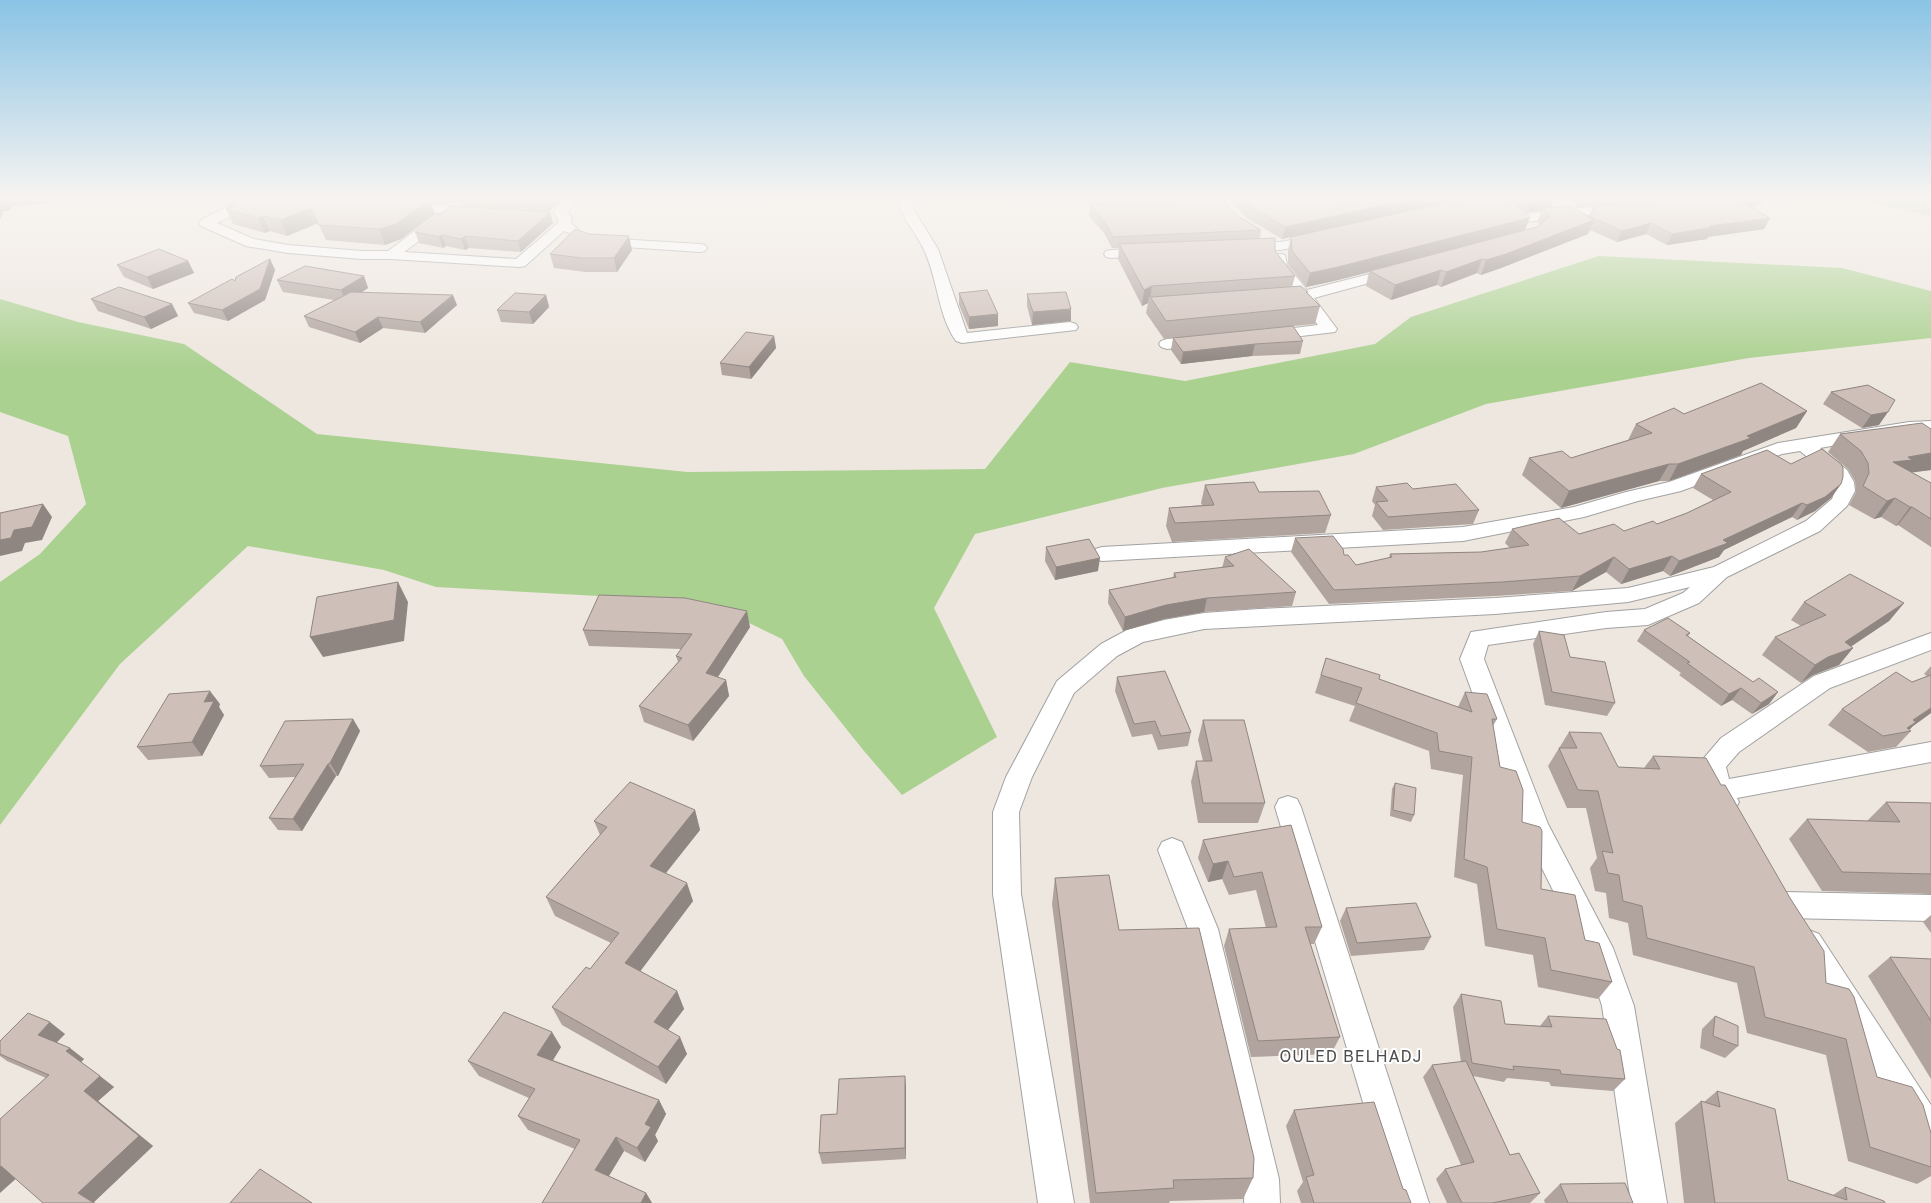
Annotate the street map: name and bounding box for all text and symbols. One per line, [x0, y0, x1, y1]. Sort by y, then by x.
district label: OULED BELHADJ [1279, 1046, 1423, 1066]

